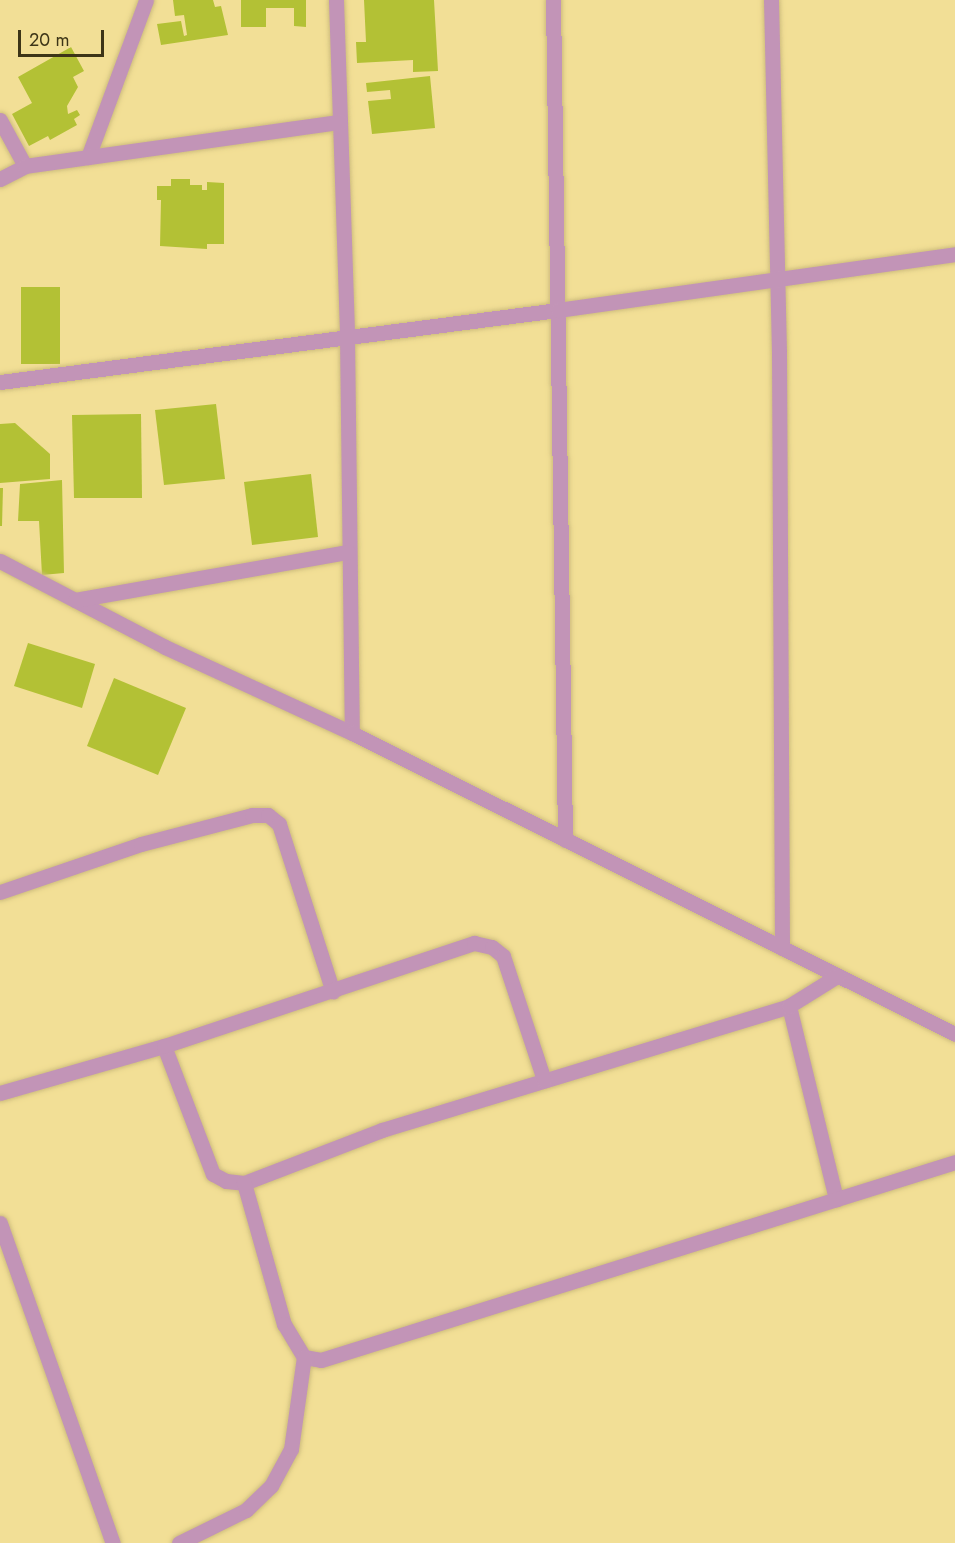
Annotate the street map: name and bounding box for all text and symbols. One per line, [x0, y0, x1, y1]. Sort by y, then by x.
scale bar [21, 18, 106, 56]
text: 20 m [29, 27, 69, 53]

